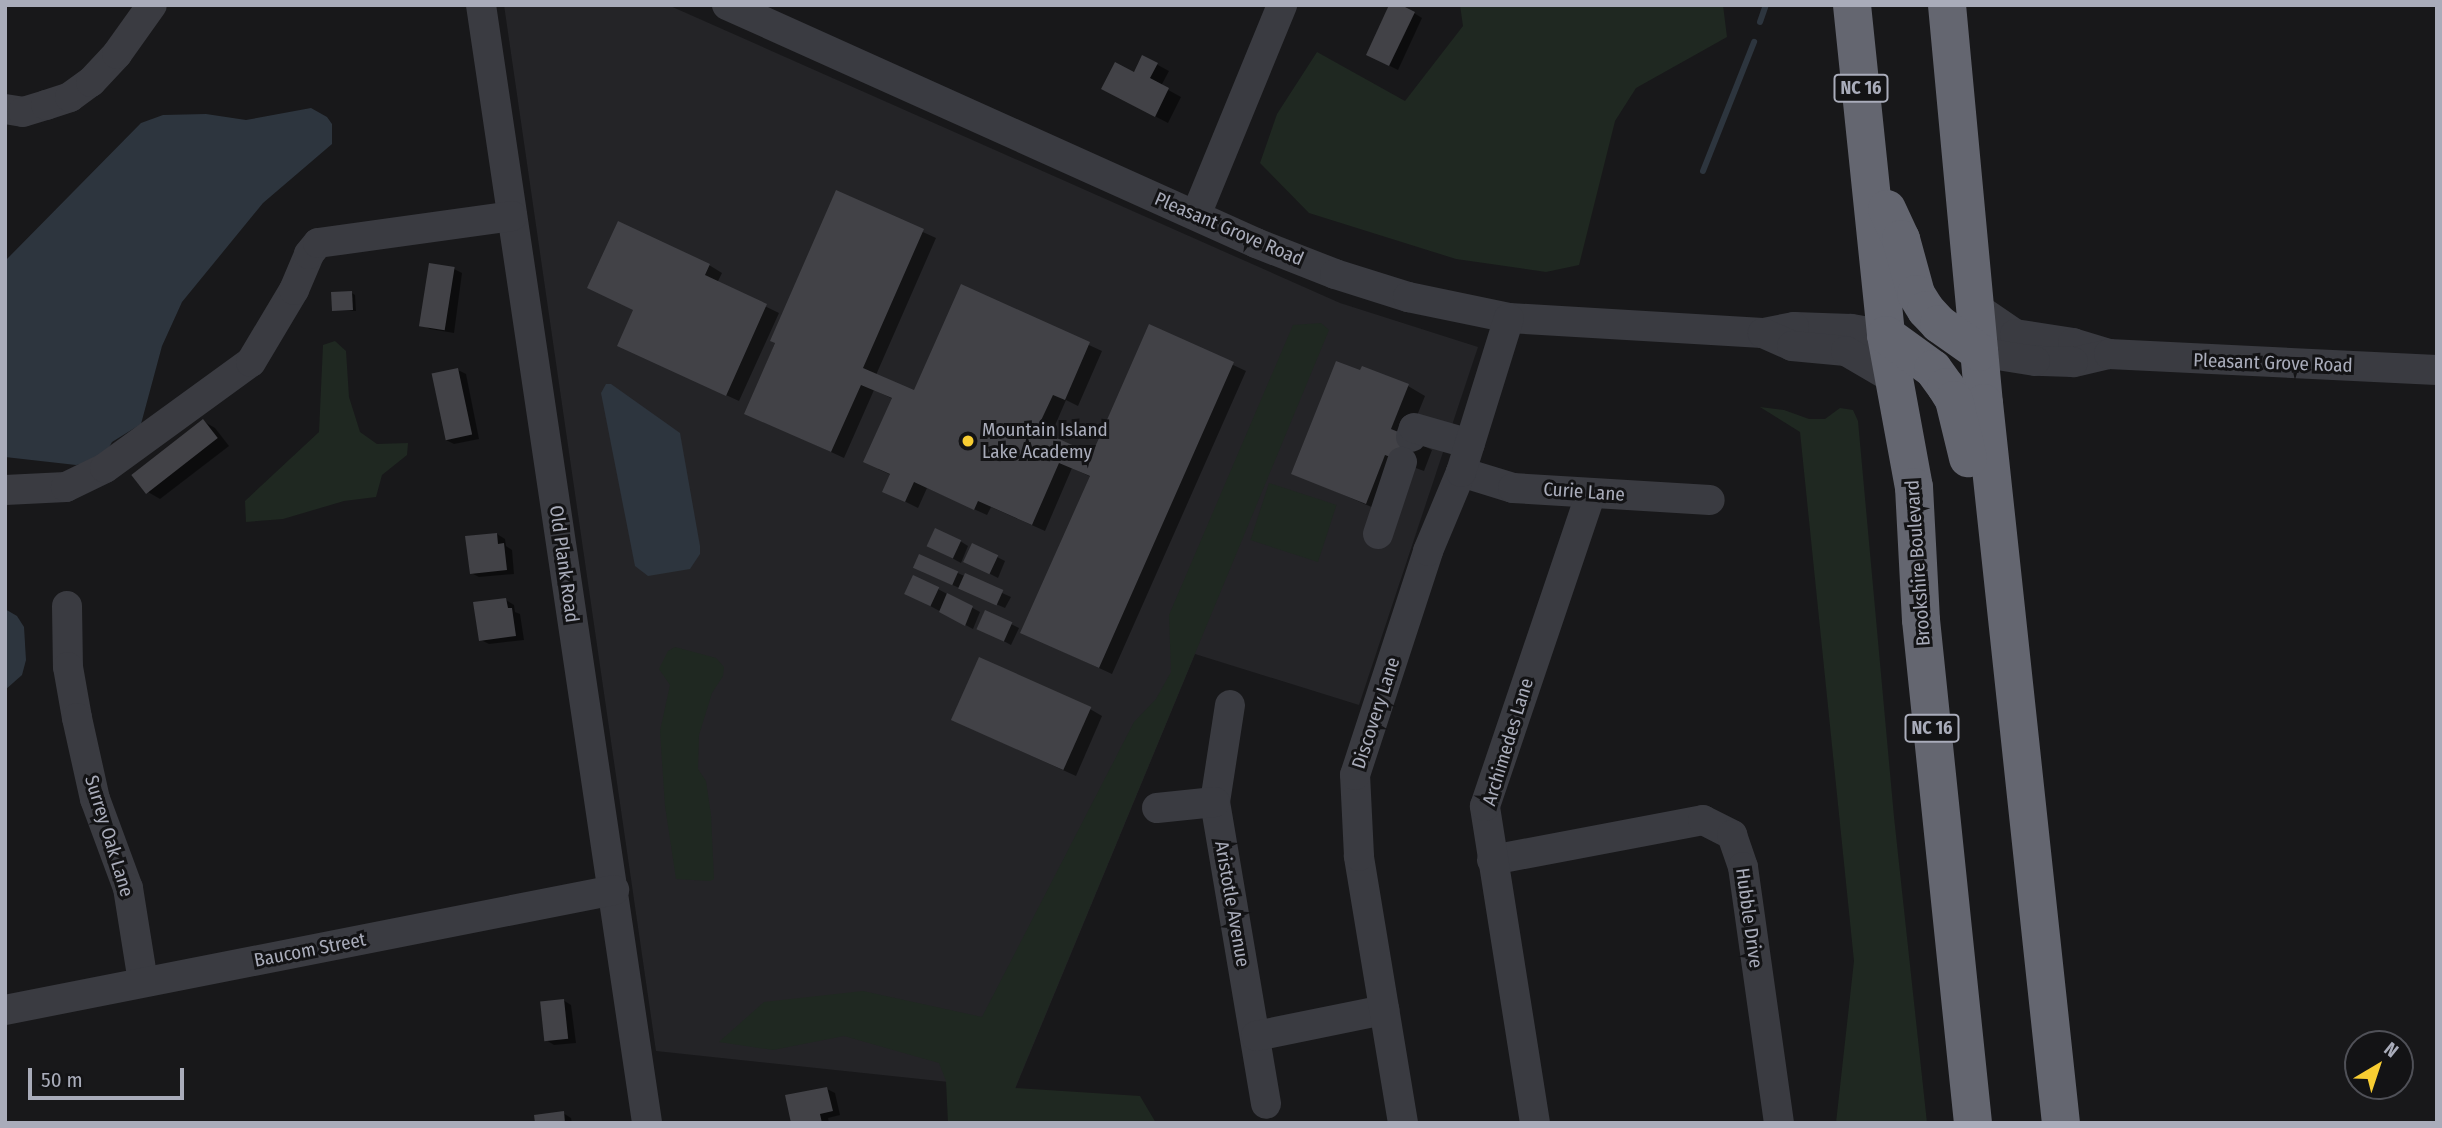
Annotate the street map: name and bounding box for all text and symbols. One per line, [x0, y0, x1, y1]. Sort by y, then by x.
road number: NC 16 [1833, 74, 1889, 102]
street label: Pleasant Grove Road [1151, 187, 1307, 271]
street label: Pleasant Grove Road [2193, 349, 2353, 377]
place label: Mountain Island Lake Academy [982, 419, 1108, 463]
marker: Mountain Island Lake Academy [960, 433, 976, 449]
street label: Curie Lane [1543, 478, 1625, 506]
street label: Brookshire Boulevard [1901, 479, 1935, 647]
street label: Old Plank Road [544, 504, 584, 624]
street label: Discovery Lane [1347, 654, 1405, 772]
street label: Archimedes Lane [1478, 675, 1538, 809]
road number: NC 16 [1904, 714, 1960, 742]
street label: Surrey Oak Lane [80, 773, 138, 899]
street label: Aristotle Avenue [1210, 839, 1254, 969]
street label: Hubble Drive [1731, 867, 1767, 969]
street label: Baucom Street [252, 928, 368, 972]
north arrow [2344, 1030, 2414, 1100]
text: N [2380, 1037, 2403, 1062]
scale bar [32, 1054, 187, 1098]
text: 50 m [41, 1067, 83, 1093]

